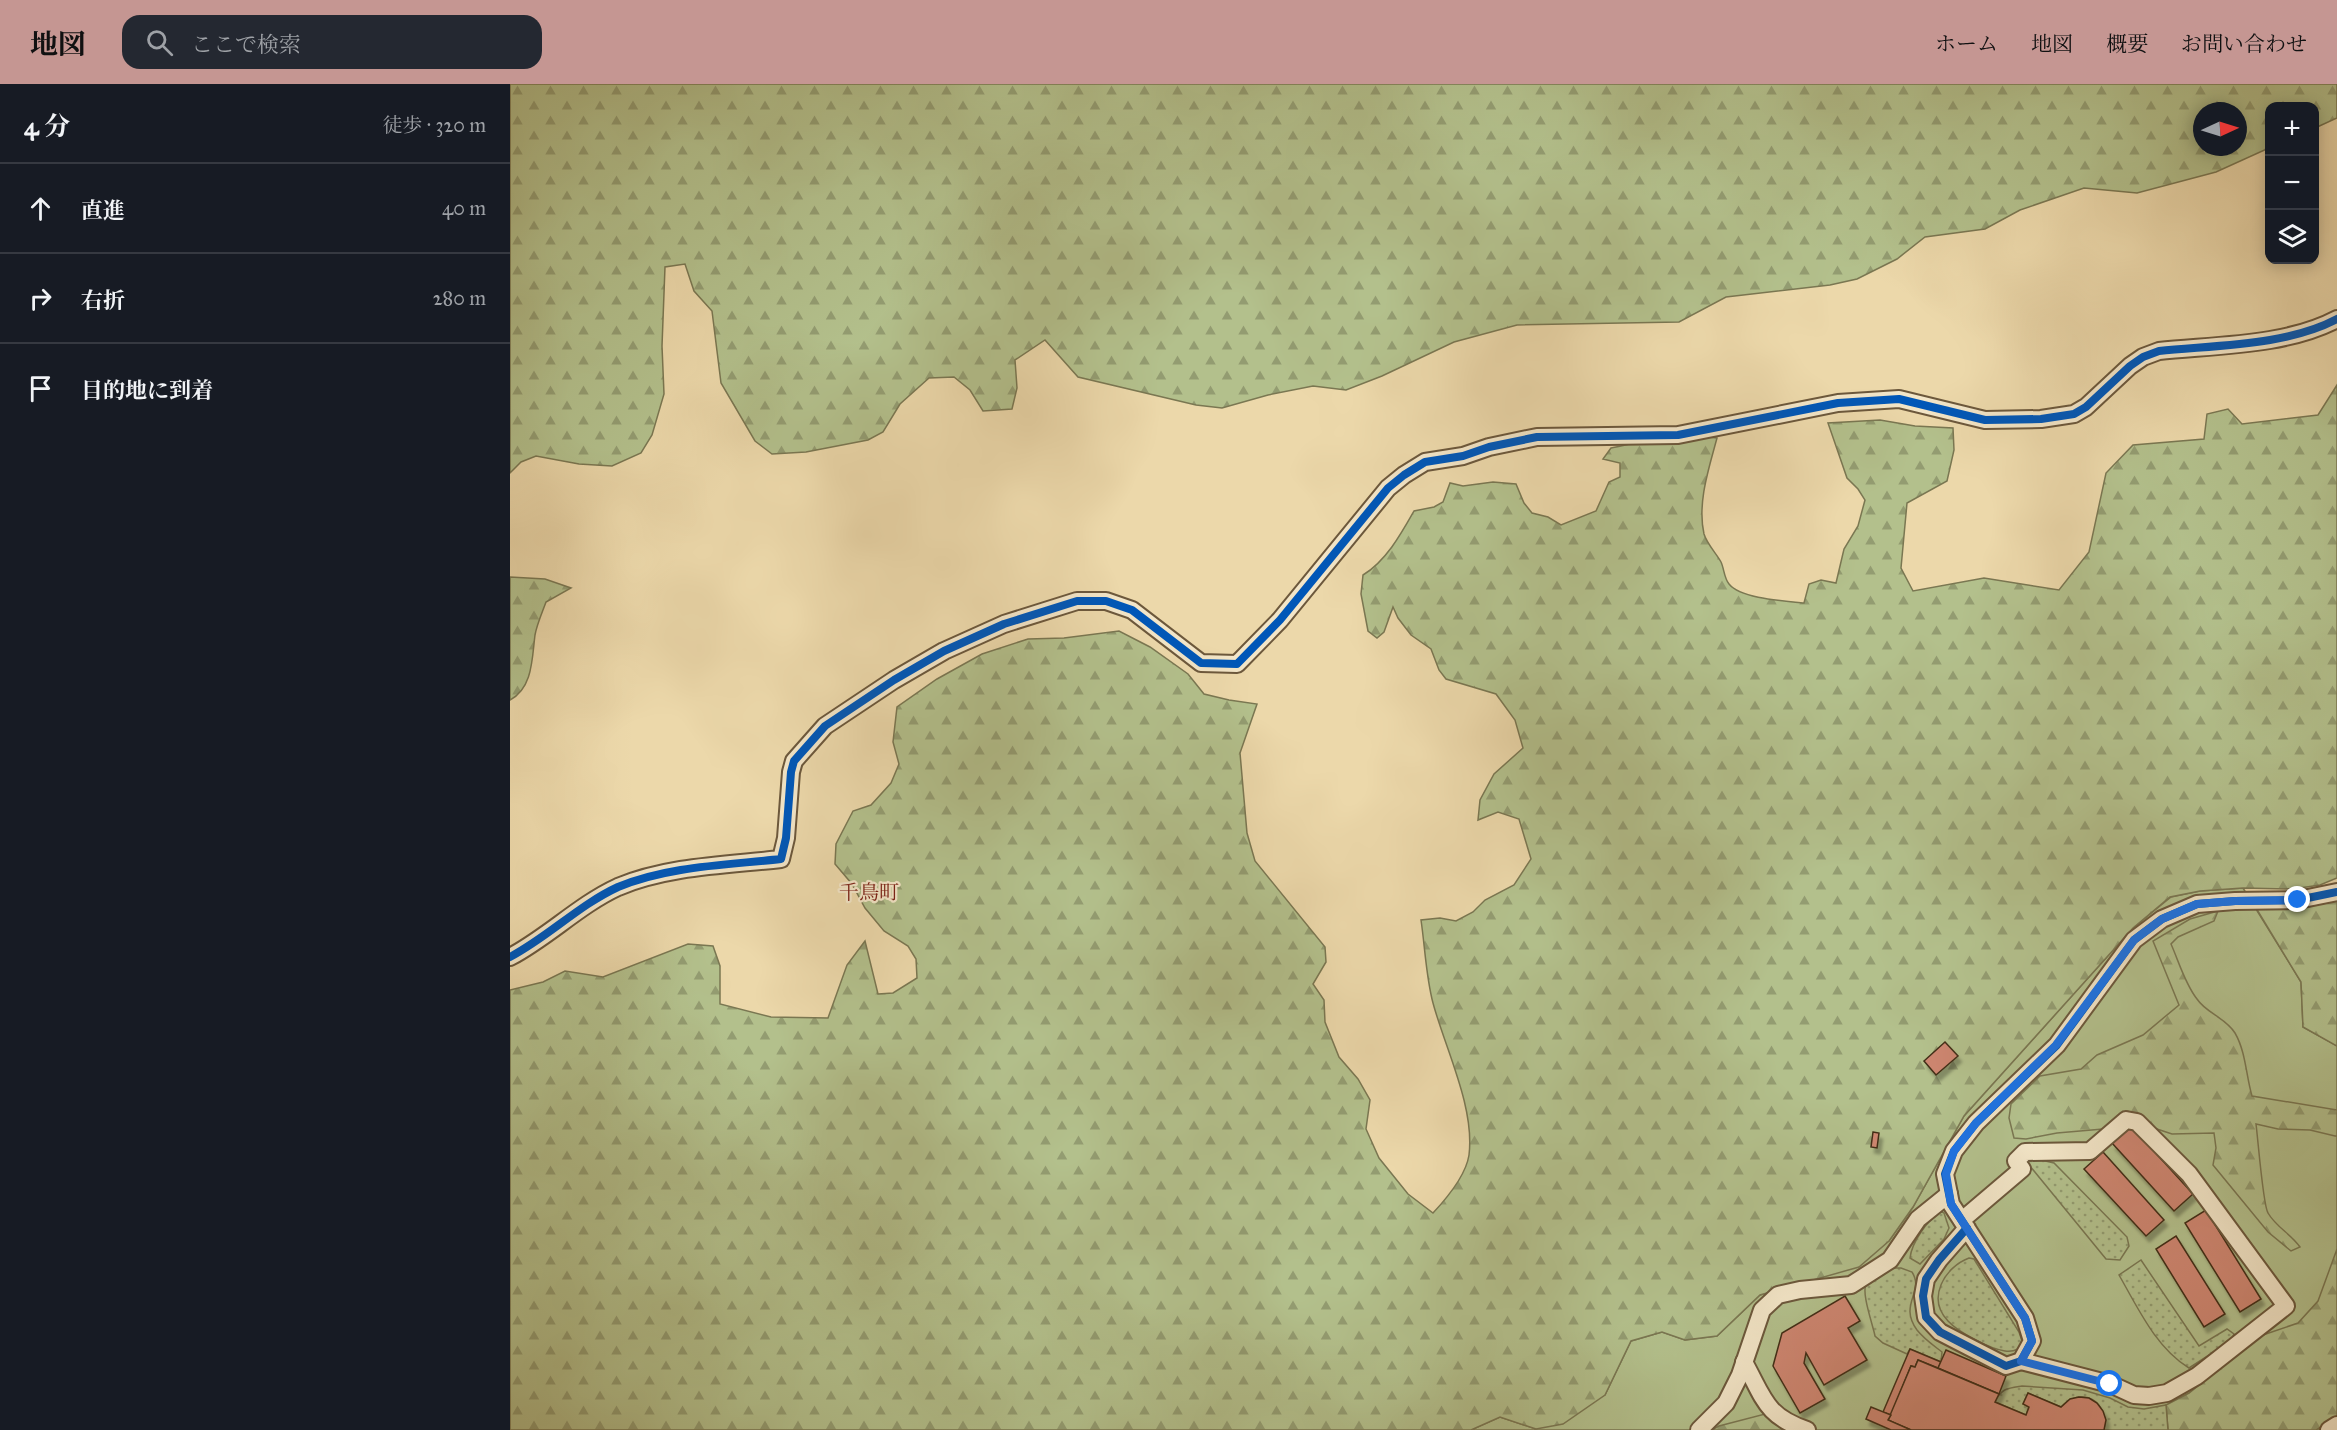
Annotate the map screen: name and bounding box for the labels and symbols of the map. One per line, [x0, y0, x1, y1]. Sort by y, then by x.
north arrow [2193, 102, 2247, 156]
district label: 千鳥町 [839, 880, 899, 904]
route end [2284, 886, 2310, 912]
route start [2096, 1370, 2122, 1396]

